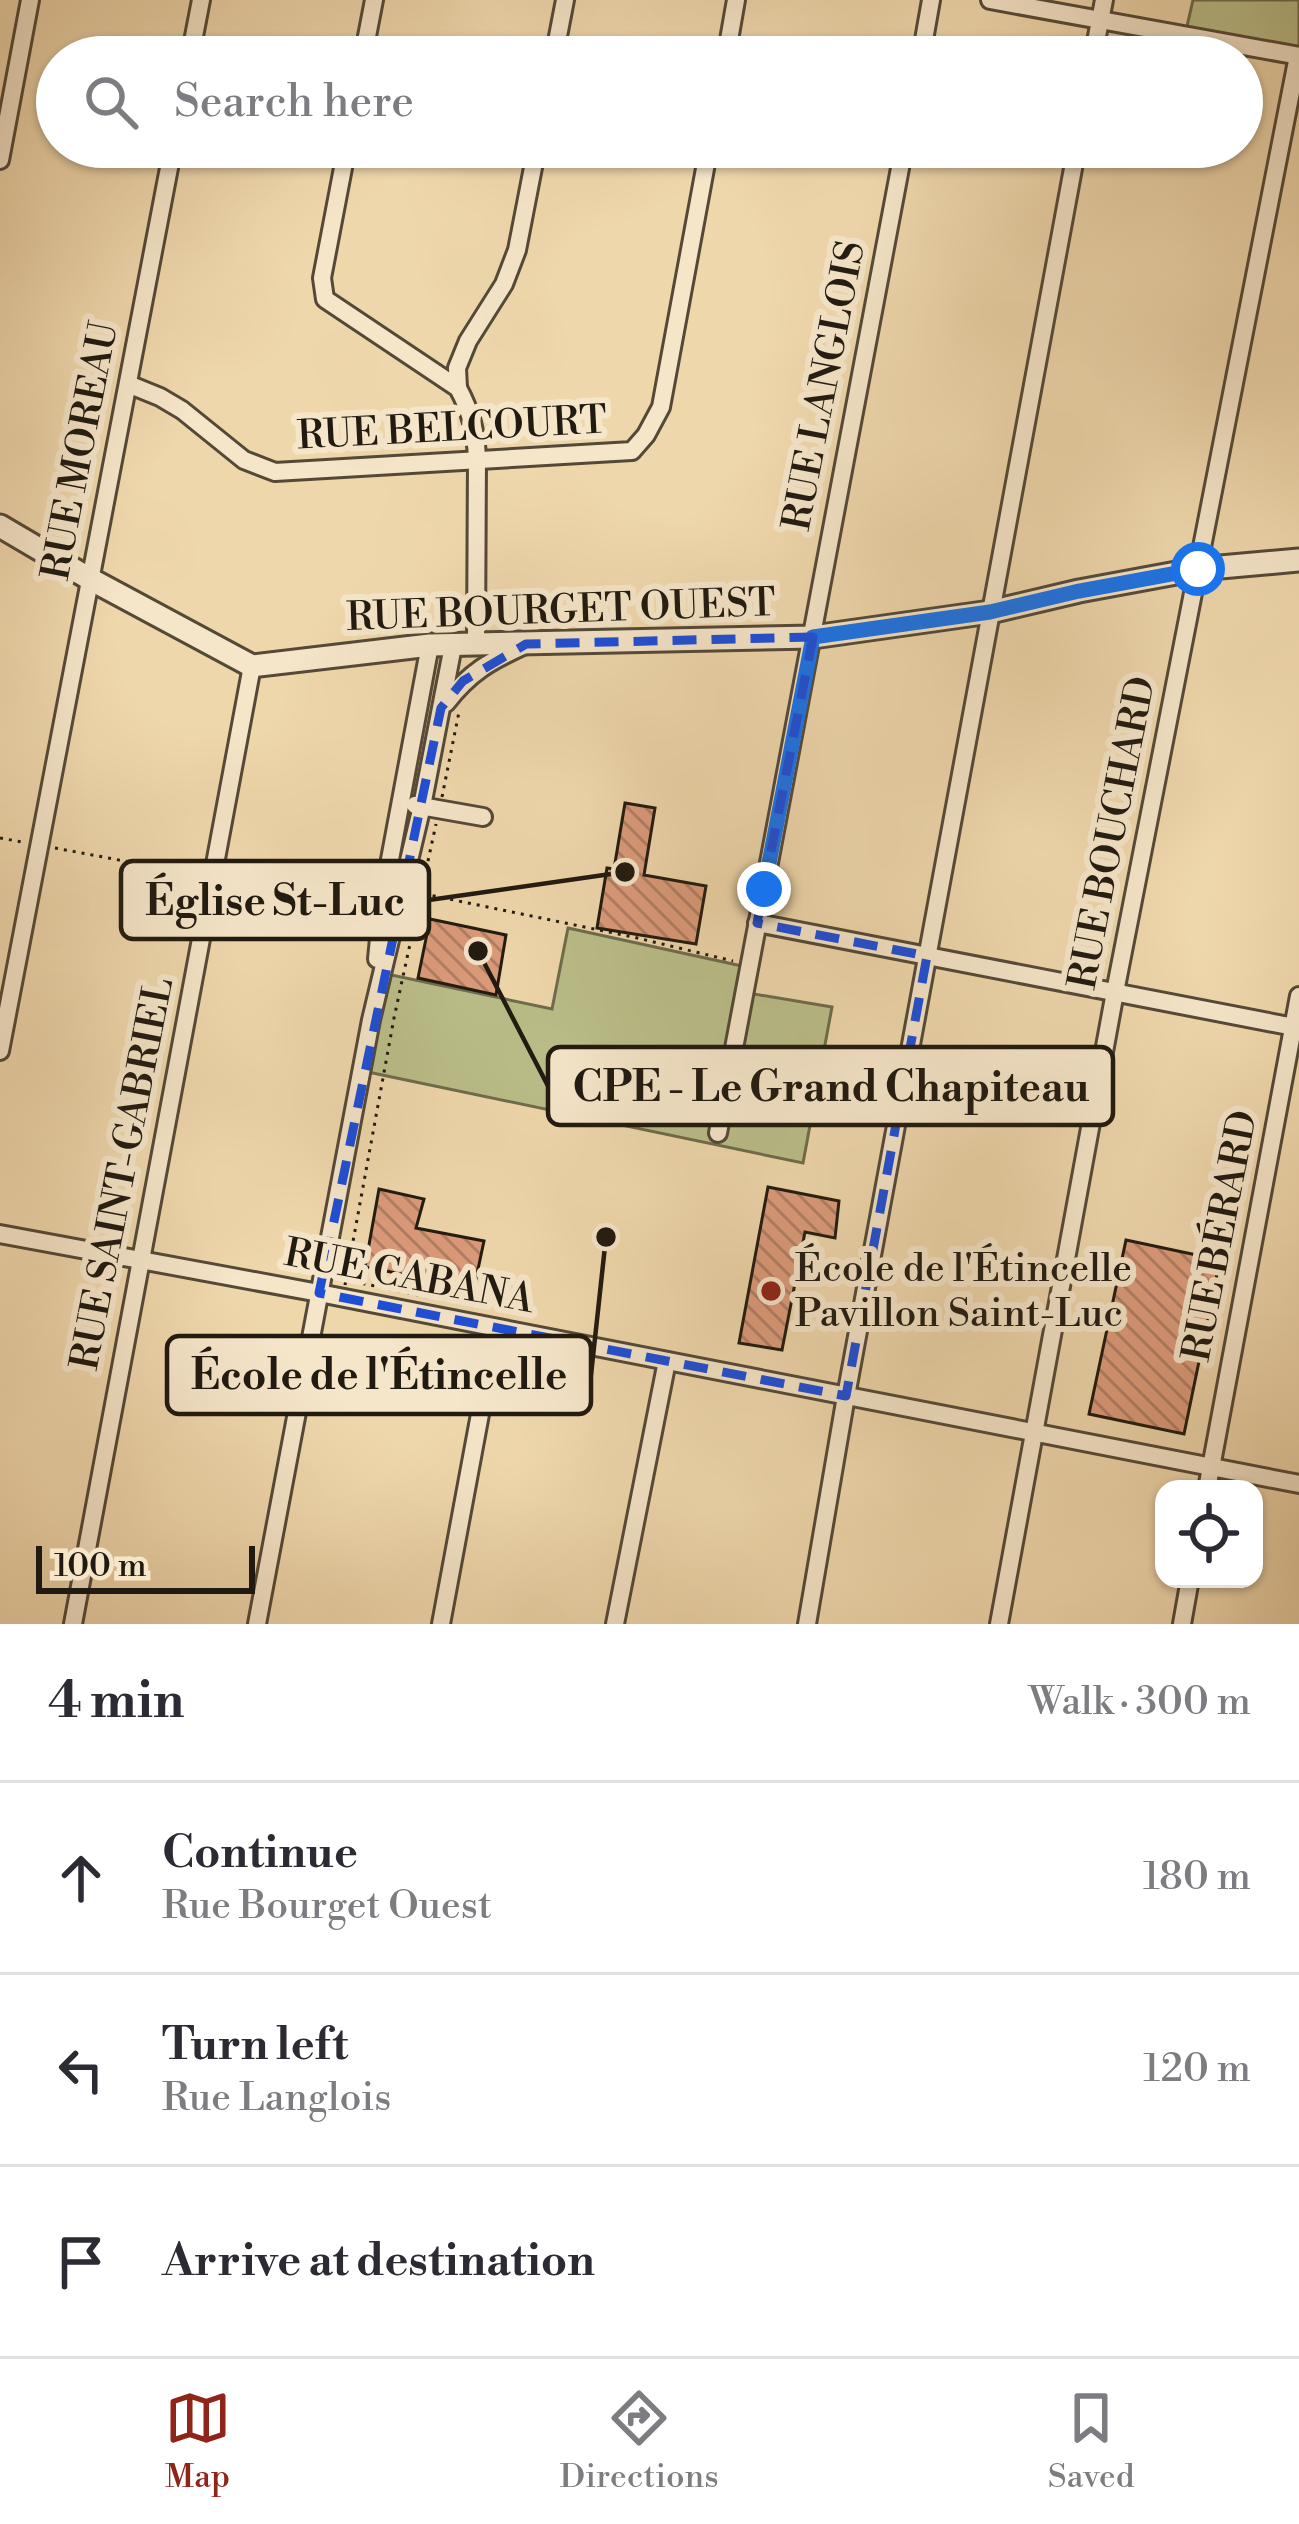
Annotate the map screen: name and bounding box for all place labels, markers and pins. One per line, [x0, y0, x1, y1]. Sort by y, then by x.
callout: Église St-Luc [121, 861, 429, 939]
callout: CPE - Le Grand Chapiteau [548, 1047, 1113, 1125]
place label: École de l'Étincelle Pavillon Saint-Luc [795, 1243, 1132, 1339]
marker: École de l'Étincelle Pavillon Saint-Luc [758, 1278, 784, 1304]
callout: École de l'Étincelle [167, 1336, 591, 1414]

